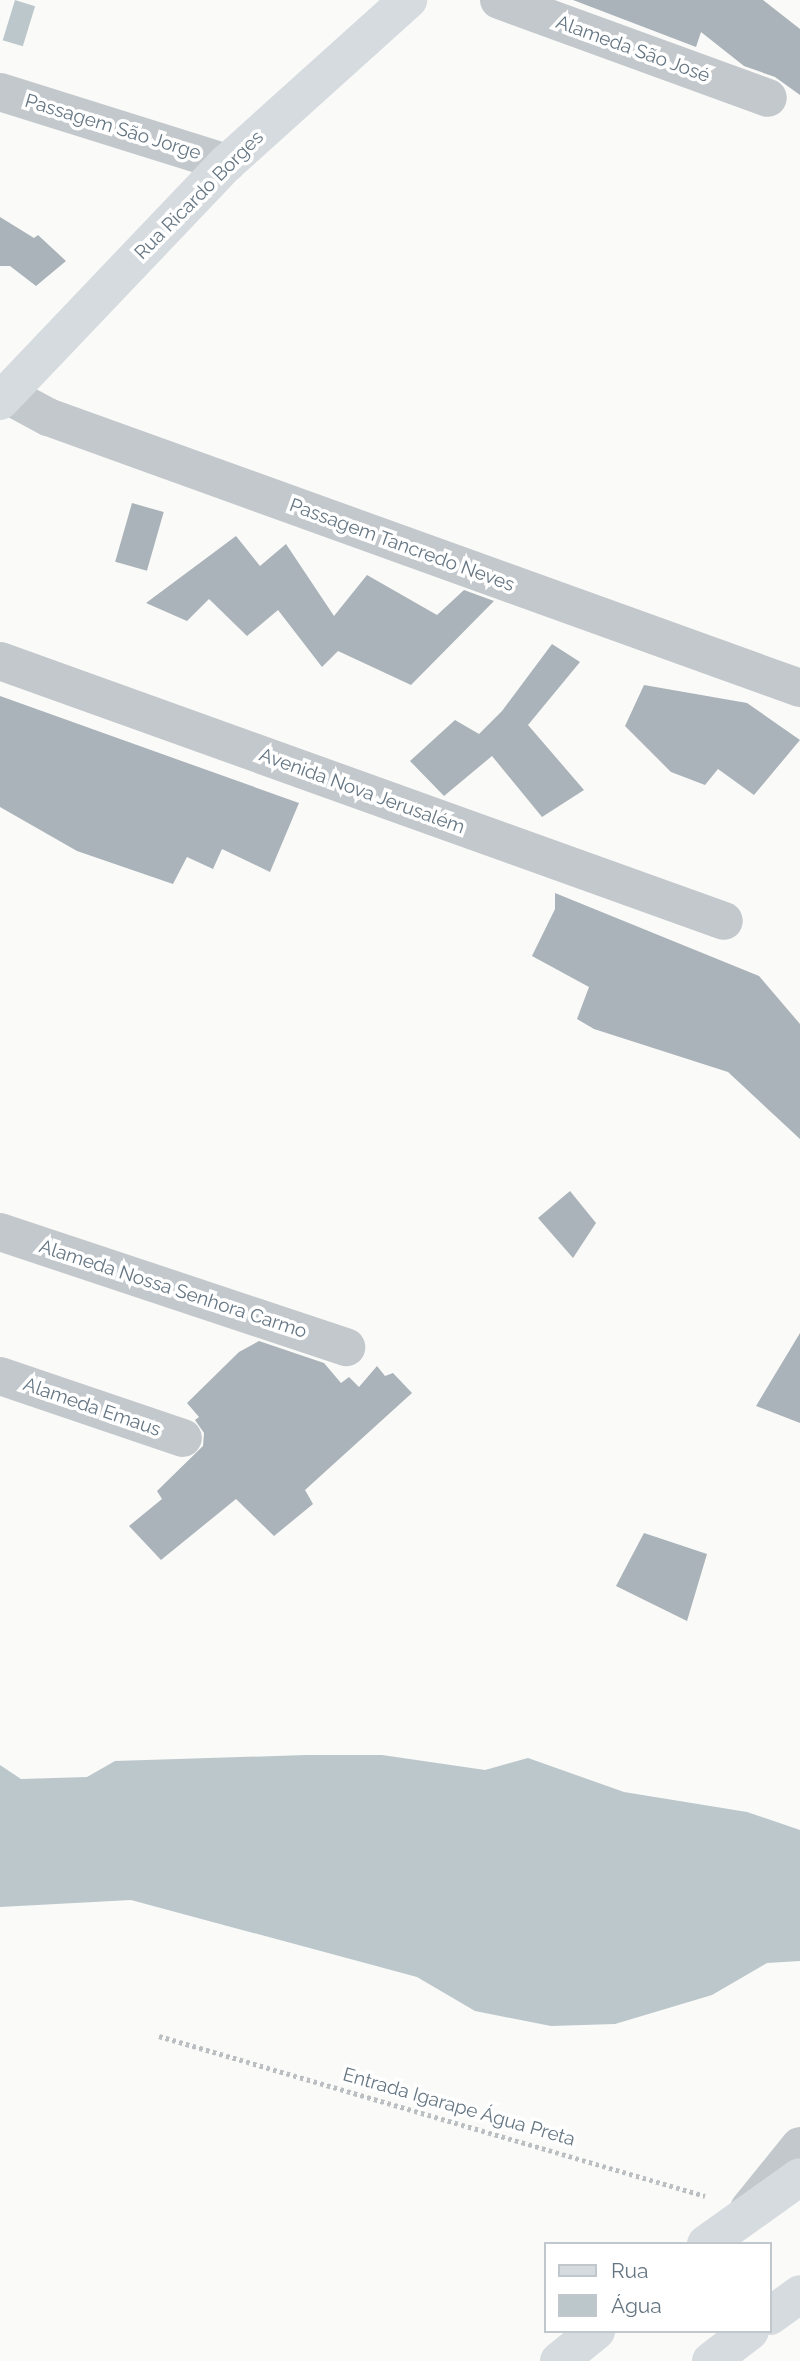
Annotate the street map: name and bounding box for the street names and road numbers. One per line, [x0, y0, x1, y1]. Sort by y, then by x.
street label: Alameda São José [553, 10, 713, 88]
street label: Passagem São Jorge [22, 89, 204, 165]
street label: Rua Ricardo Borges [130, 126, 268, 264]
street label: Passagem Tancredo Neves [286, 494, 518, 596]
street label: Avenida Nova Jerusalém [256, 743, 468, 839]
street label: Alameda Nossa Senhora Carmo [36, 1235, 310, 1343]
street label: Alameda Emaus [20, 1373, 164, 1441]
street label: Entrada Igarape Água Preta [340, 2063, 578, 2151]

